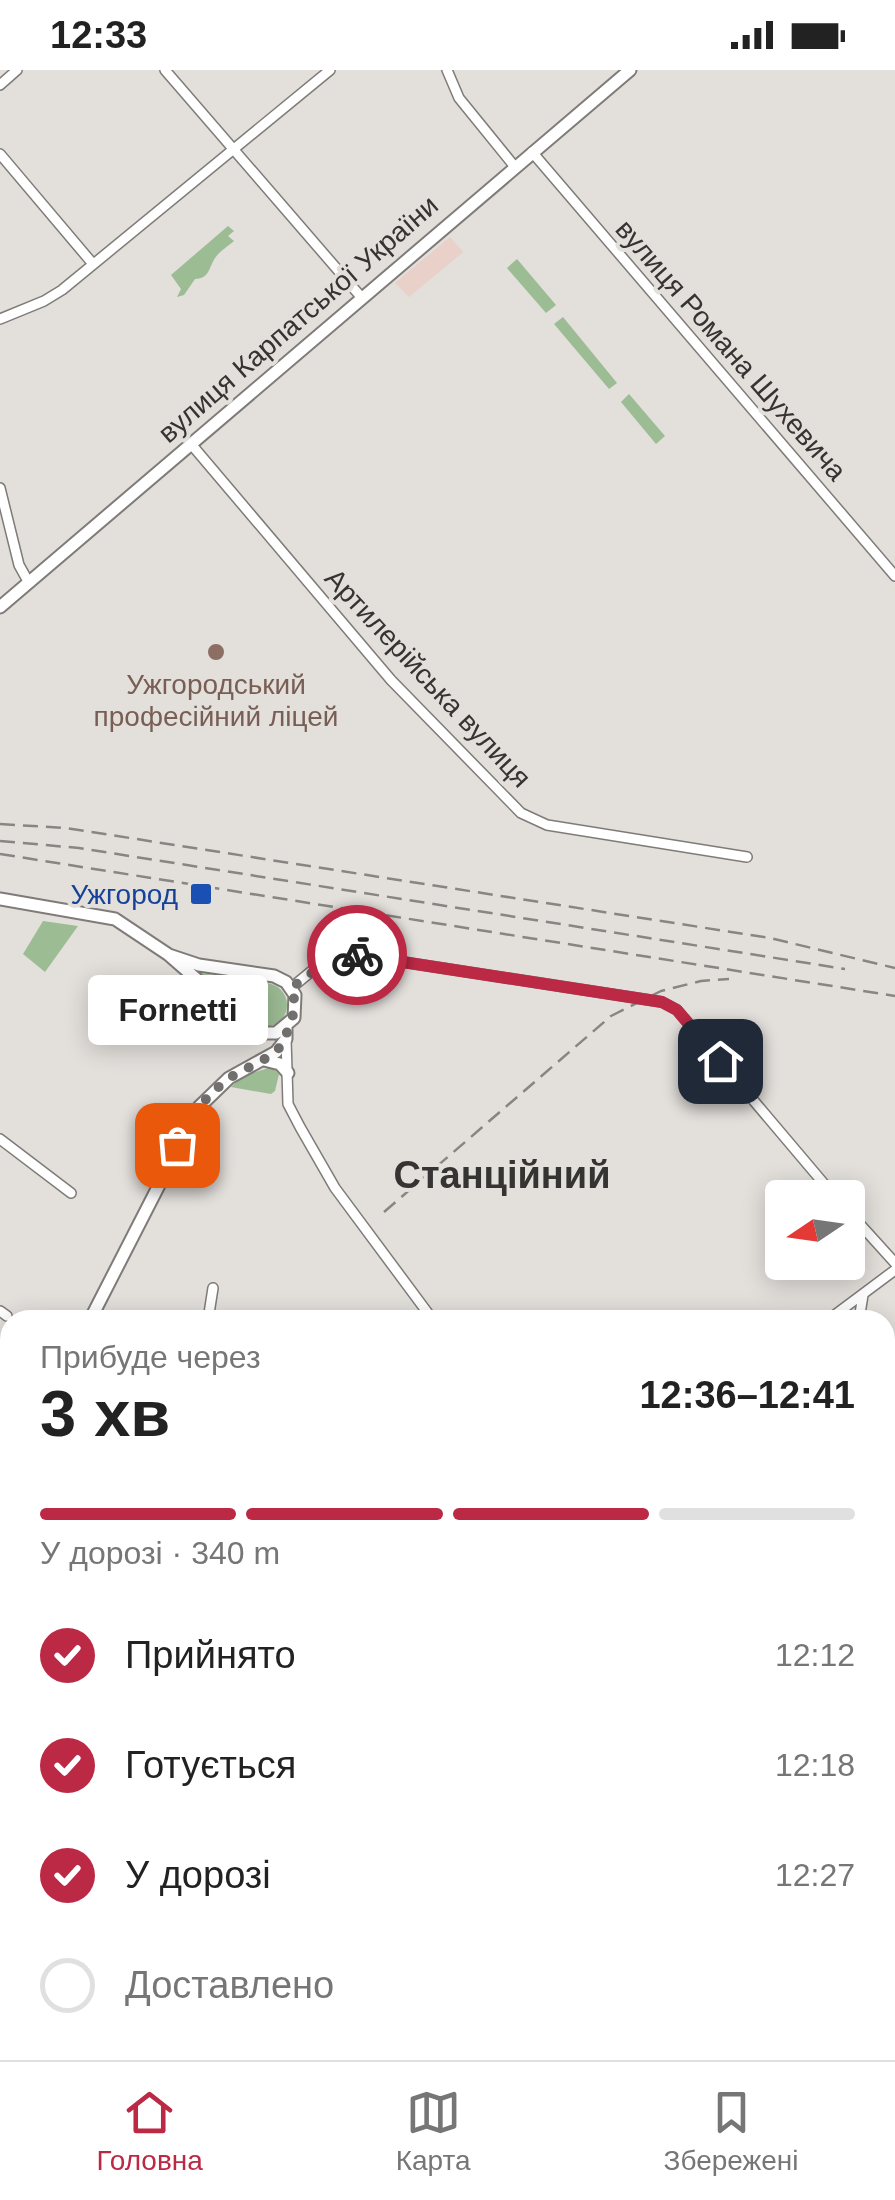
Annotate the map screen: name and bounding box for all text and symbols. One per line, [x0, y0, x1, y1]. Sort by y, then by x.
text: 12:33 [50, 14, 147, 56]
street label: вулиця Карпатської України [152, 189, 444, 449]
street label: вулиця Романа Шухевича [609, 213, 853, 487]
street label: Артилерійська вулиця [319, 562, 537, 794]
marker: Ужгородський професійний ліцей [205, 641, 227, 663]
place label: Ужгородський професійний ліцей [94, 669, 338, 732]
place label: Ужгород [70, 879, 178, 910]
marker: Ужгород [188, 881, 214, 907]
courier [307, 905, 407, 1005]
icon: bike [330, 928, 385, 983]
callout: Fornetti [87, 975, 267, 1045]
text: Fornetti [118, 992, 238, 1028]
pin [678, 1019, 763, 1104]
icon: home [693, 1034, 748, 1089]
pin [135, 1103, 220, 1188]
icon: bag [150, 1118, 205, 1173]
district label: Станційний [393, 1154, 611, 1196]
north arrow [765, 1180, 865, 1280]
map controls [765, 1180, 865, 1280]
text: Прибуде через [40, 1339, 261, 1375]
text: 12:36–12:41 [639, 1374, 855, 1416]
text: 3 хв [40, 1377, 170, 1450]
text: У дорозі · 340 m [40, 1535, 280, 1571]
icon: check [40, 1628, 95, 1683]
text: Прийнято [125, 1634, 296, 1676]
text: 12:12 [775, 1637, 855, 1673]
icon: check [40, 1738, 95, 1793]
text: Готується [125, 1744, 296, 1786]
text: 12:18 [775, 1747, 855, 1783]
icon: check [40, 1848, 95, 1903]
text: У дорозі [125, 1854, 271, 1896]
text: 12:27 [775, 1857, 855, 1893]
text: Доставлено [125, 1964, 334, 2006]
tab: Головна [96, 2085, 203, 2177]
tab: Карта [396, 2085, 471, 2177]
tab: Збережені [664, 2085, 799, 2177]

